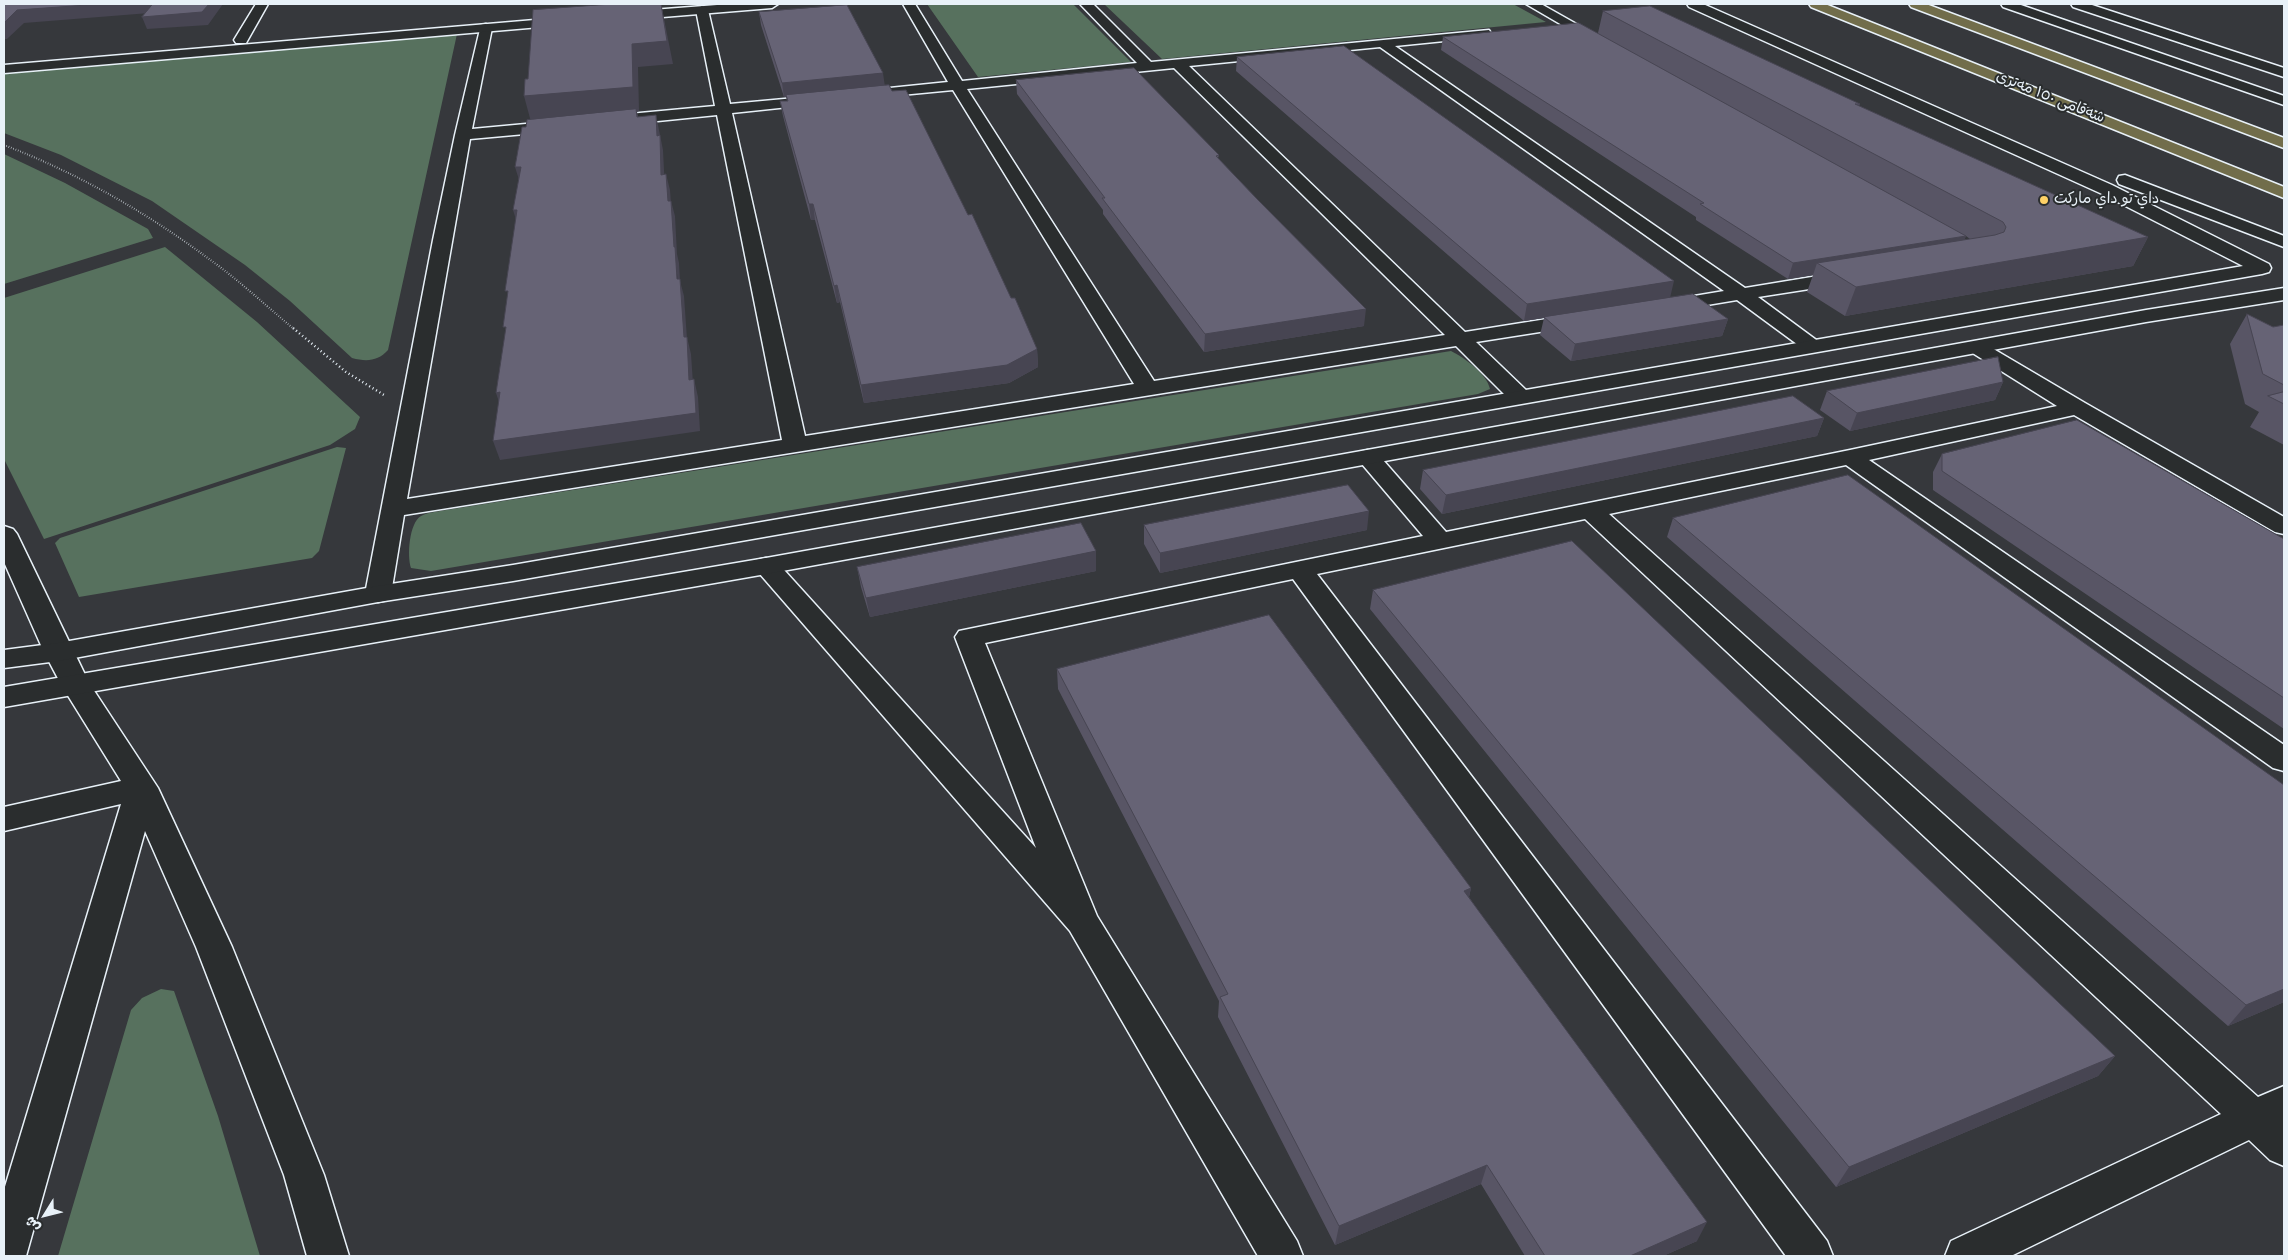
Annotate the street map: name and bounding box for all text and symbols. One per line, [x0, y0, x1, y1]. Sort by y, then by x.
street label: شەقامی ١٥٠ مەتری [1993, 68, 2107, 128]
place label: داي تو داي ماركت [2054, 191, 2159, 209]
marker: داي تو داي ماركت [2038, 194, 2050, 206]
north arrow [20, 1190, 70, 1240]
text: ش [21, 1212, 45, 1235]

